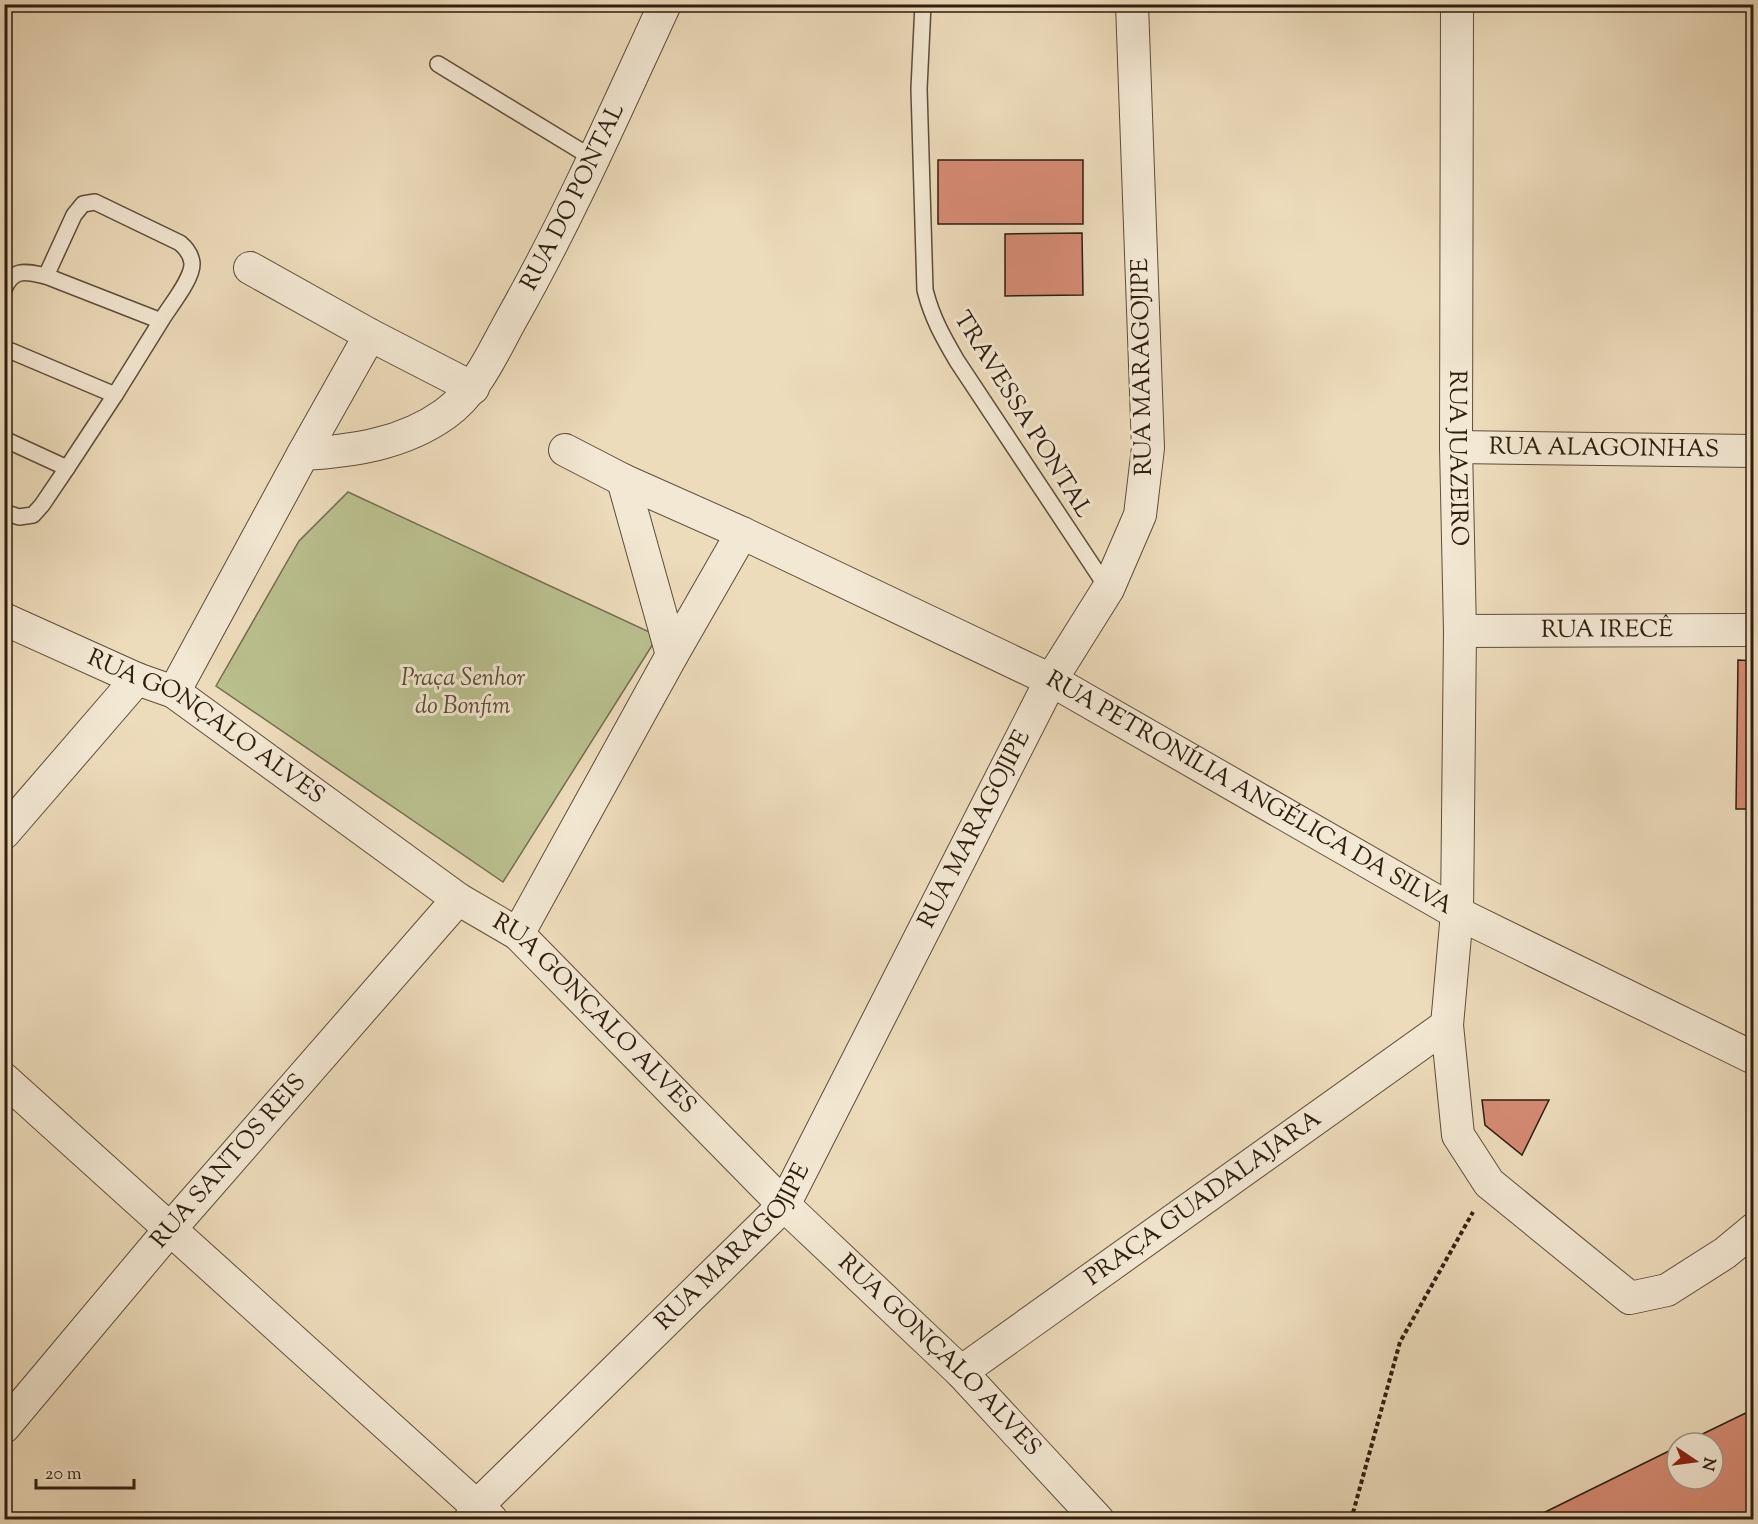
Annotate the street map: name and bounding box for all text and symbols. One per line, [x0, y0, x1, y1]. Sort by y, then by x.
street label: RUA DO PONTAL [513, 98, 634, 297]
street label: RUA MARAGOJIPE [1124, 257, 1162, 476]
street label: TRAVESSA PONTAL [944, 305, 1100, 525]
street label: RUA JUAZEIRO [1439, 370, 1475, 546]
street label: RUA ALAGOINHAS [1489, 430, 1719, 468]
street label: RUA IRECÊ [1541, 613, 1674, 648]
street label: RUA GONÇALO ALVES [81, 642, 331, 813]
park label: Praça Senhor do Bonfim [401, 662, 526, 724]
street label: RUA PETRONÍLIA ANGÉLICA DA SILVA [1039, 663, 1459, 924]
street label: RUA MARAGOJIPE [910, 724, 1040, 934]
street label: RUA GONÇALO ALVES [486, 906, 703, 1122]
street label: RUA SANTOS REIS [143, 1067, 315, 1256]
street label: PRAÇA GUADALAJARA [1078, 1102, 1329, 1295]
street label: RUA MARAGOJIPE [648, 1157, 819, 1339]
street label: RUA GONÇALO ALVES [830, 1247, 1048, 1464]
north arrow [1665, 1431, 1725, 1491]
scale bar [36, 1452, 134, 1490]
text: N [1694, 1455, 1720, 1473]
text: 20 m [45, 1462, 82, 1488]

